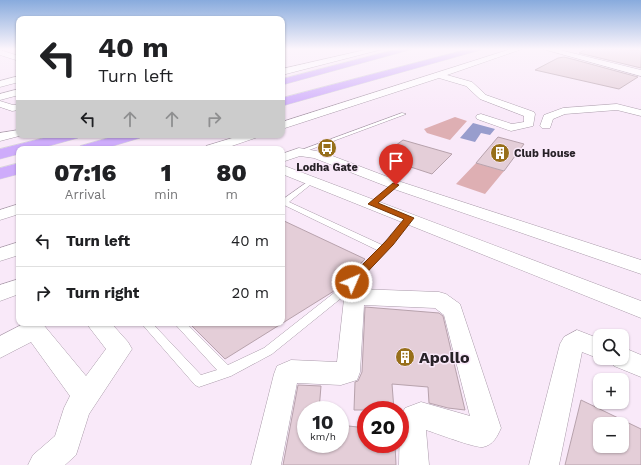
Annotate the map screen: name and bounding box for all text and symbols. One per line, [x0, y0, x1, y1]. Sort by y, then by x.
text: 40 m [98, 31, 168, 64]
icon: left [32, 32, 84, 84]
text: Turn left [98, 65, 173, 86]
icon: left [77, 108, 99, 130]
icon: ahead [119, 108, 141, 130]
icon: ahead [161, 108, 183, 130]
icon: right [203, 108, 225, 130]
bus stop icon: Lodha Gate [316, 137, 338, 159]
building icon: Club House [489, 142, 511, 164]
pin [379, 144, 413, 185]
place label: Club House [514, 147, 576, 160]
icon: arrive [385, 150, 407, 172]
text: 07:16 [54, 159, 116, 187]
text: 1 [161, 159, 172, 187]
text: 80 [216, 159, 247, 187]
place label: Lodha Gate [296, 161, 358, 174]
text: Arrival [65, 187, 105, 202]
text: min [154, 187, 178, 202]
text: m [225, 187, 238, 202]
icon: left [32, 230, 54, 252]
text: Turn left [66, 232, 130, 250]
text: 40 m [231, 232, 269, 250]
position arrow [331, 261, 373, 303]
icon: right [32, 282, 54, 304]
text: Turn right [66, 284, 139, 302]
text: 20 m [232, 284, 269, 302]
map controls [593, 329, 629, 453]
button: search [593, 329, 629, 365]
building icon: Apollo [394, 346, 416, 368]
place label: Apollo [419, 348, 470, 367]
button: + [593, 373, 629, 409]
speed limit sign: 20 [357, 401, 409, 453]
text: 10 [312, 410, 334, 434]
button: − [593, 417, 629, 453]
text: km/h [310, 431, 336, 442]

